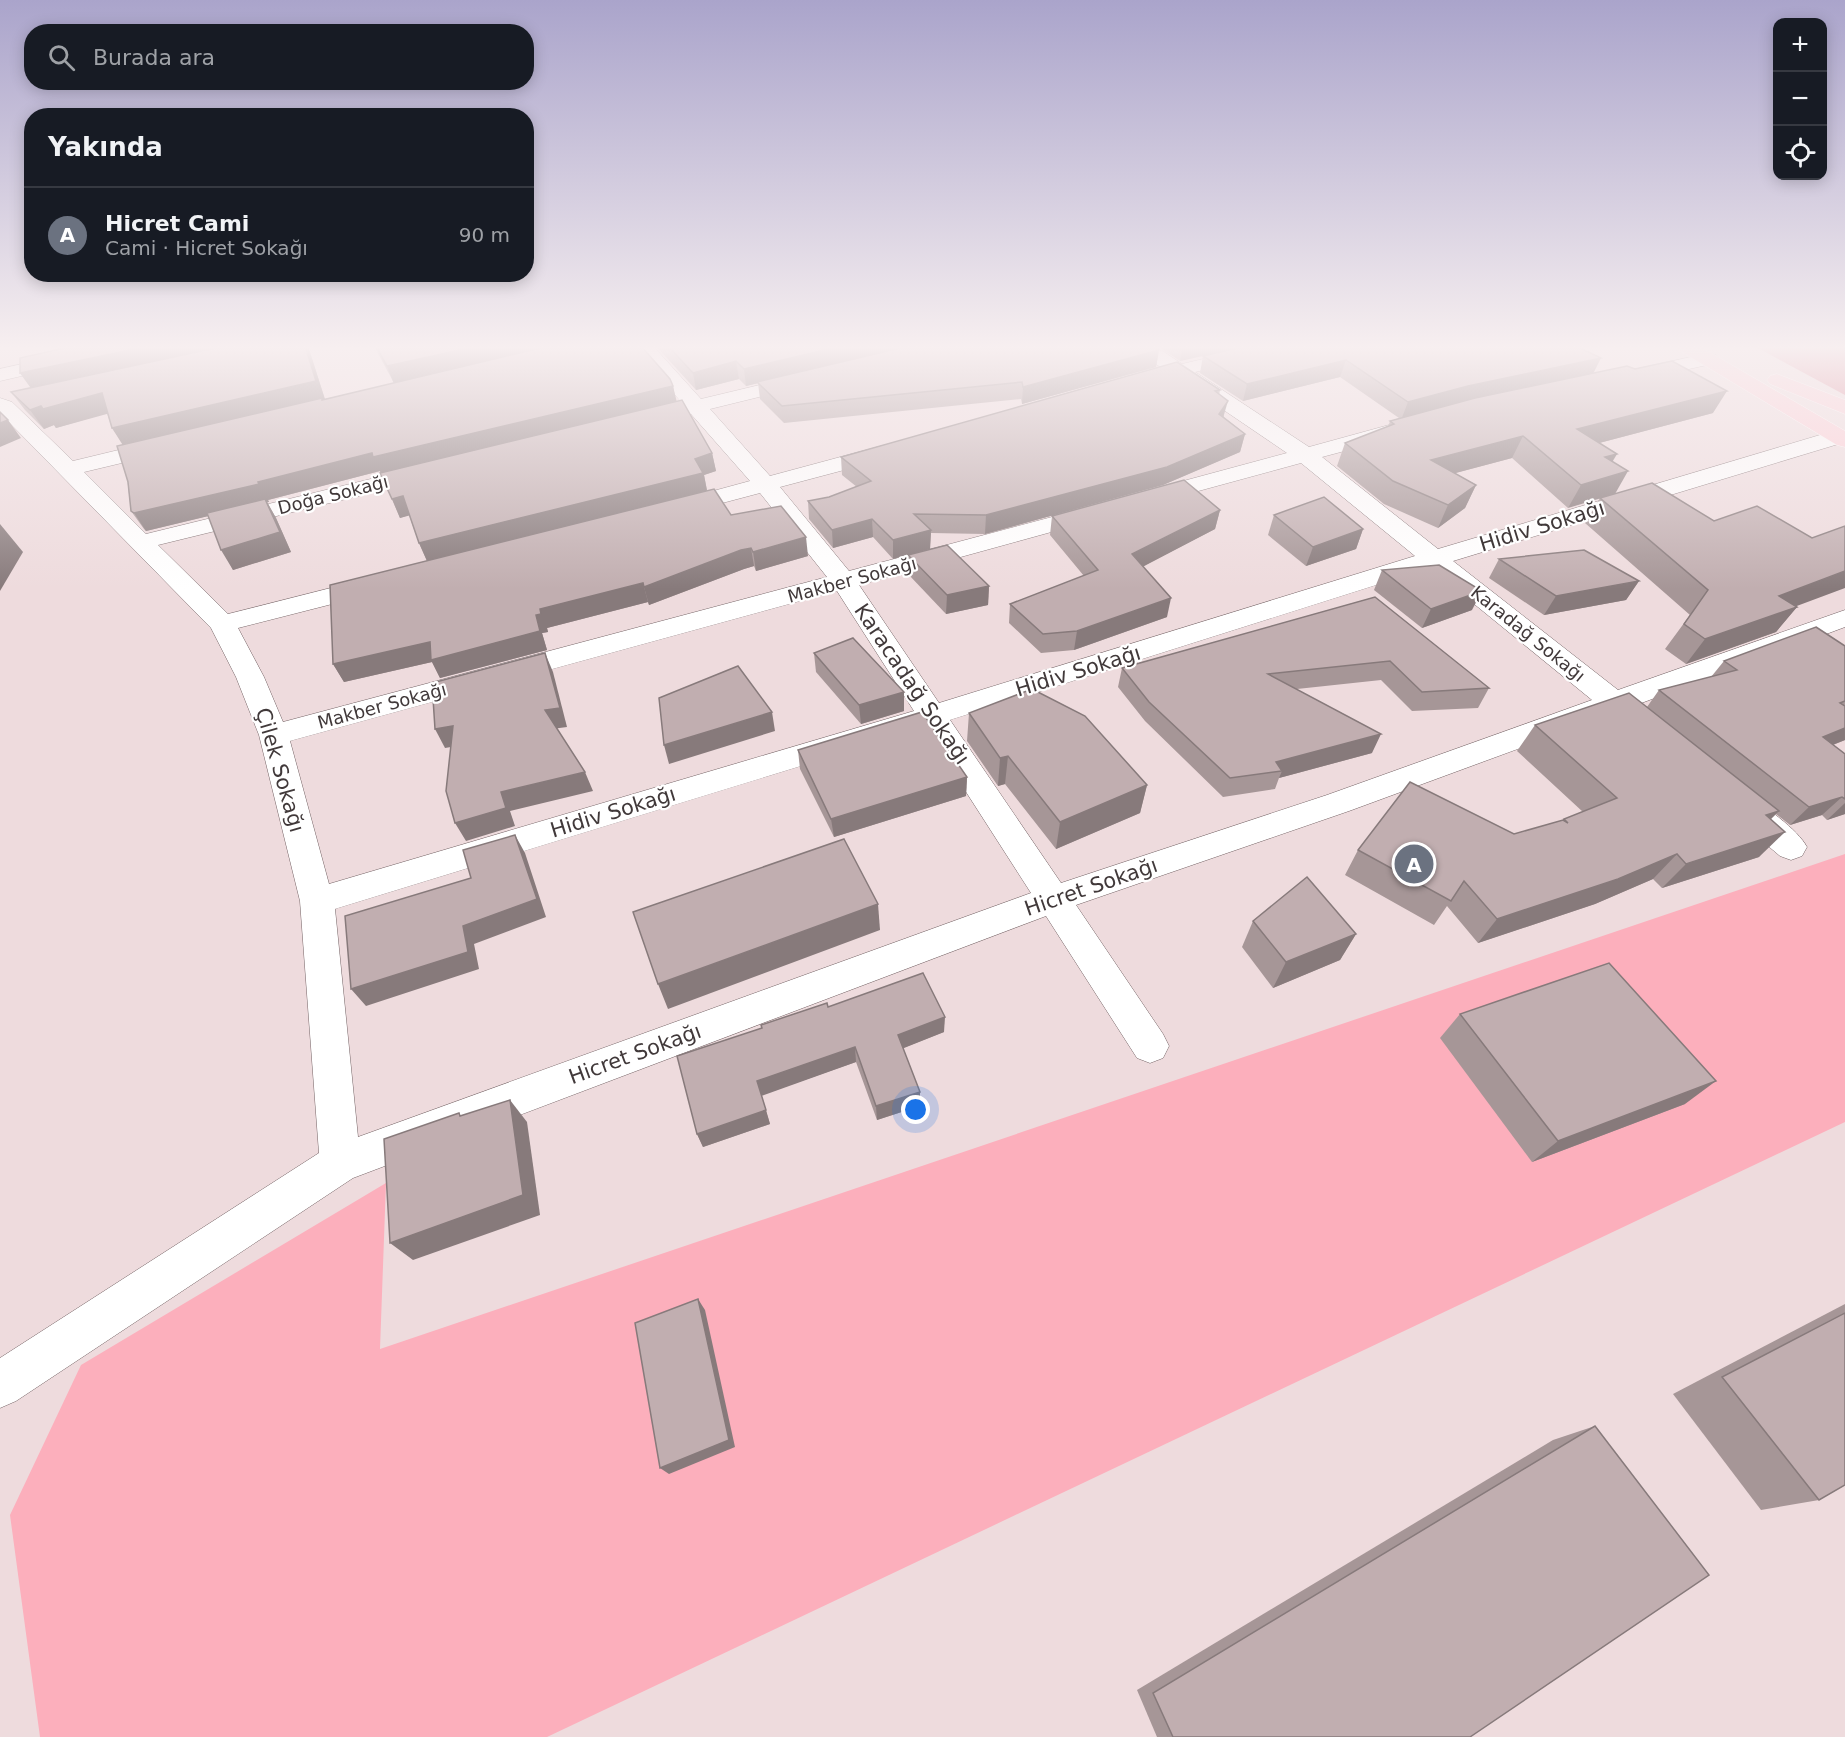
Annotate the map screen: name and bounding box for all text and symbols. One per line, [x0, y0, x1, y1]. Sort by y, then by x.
map controls [1773, 18, 1827, 180]
button: + [1773, 18, 1827, 72]
search box [24, 24, 534, 90]
icon: search [45, 41, 78, 74]
text: Burada ara [93, 45, 215, 70]
button: − [1773, 72, 1827, 126]
button: locate [1773, 126, 1827, 180]
text: Yakında [48, 132, 163, 162]
text: Hicret Cami [105, 211, 249, 236]
text: A [60, 223, 75, 247]
text: 90 m [459, 223, 510, 247]
text: Cami · Hicret Sokağı [105, 236, 308, 260]
street label: Doğa Sokağı [275, 471, 390, 518]
street label: Hidiv Sokağı [1476, 496, 1608, 556]
street label: Makber Sokağı [785, 552, 919, 607]
street label: Karadağ Sokağı [1467, 581, 1590, 686]
street label: Karacadağ Sokağı [849, 599, 975, 769]
street label: Hidiv Sokağı [1012, 641, 1144, 701]
street label: Makber Sokağı [315, 678, 449, 733]
street label: Çilek Sokağı [251, 705, 309, 835]
street label: Hidiv Sokağı [547, 782, 679, 842]
pin: A [1394, 842, 1434, 886]
street label: Hicret Sokağı [1021, 853, 1161, 921]
street label: Hicret Sokağı [565, 1019, 705, 1089]
your location [901, 1095, 930, 1124]

